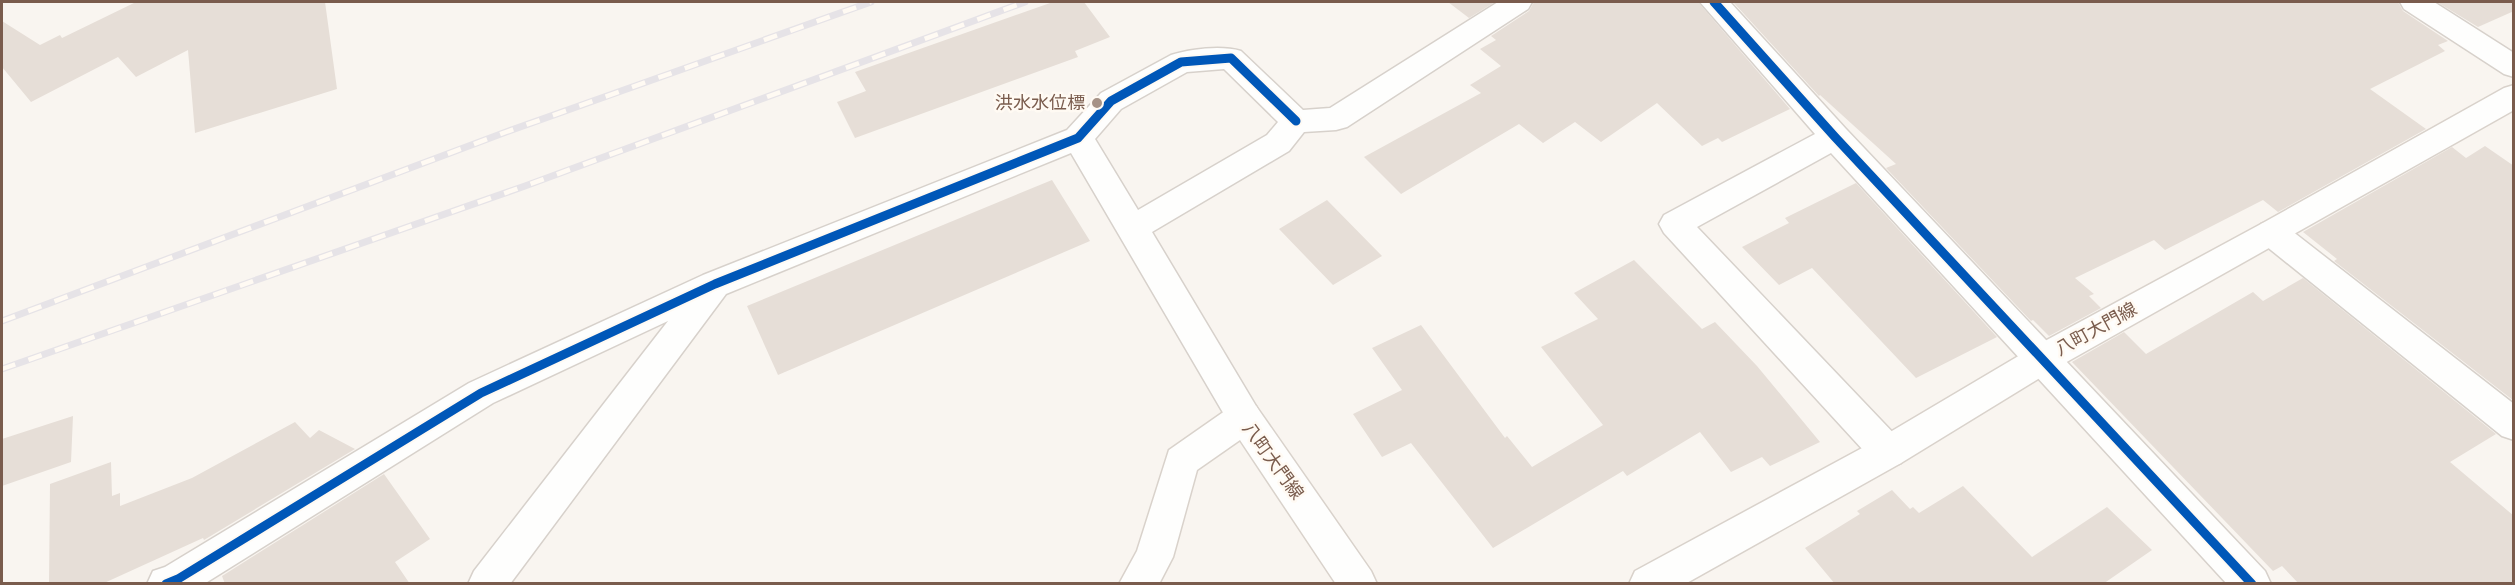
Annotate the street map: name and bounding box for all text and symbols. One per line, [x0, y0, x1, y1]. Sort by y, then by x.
place label: 洪水水位標 [995, 91, 1085, 114]
marker: 洪水水位標 [1090, 96, 1104, 110]
street label: 八町大門線 [2051, 297, 2141, 360]
street label: 八町大門線 [1238, 418, 1309, 504]

